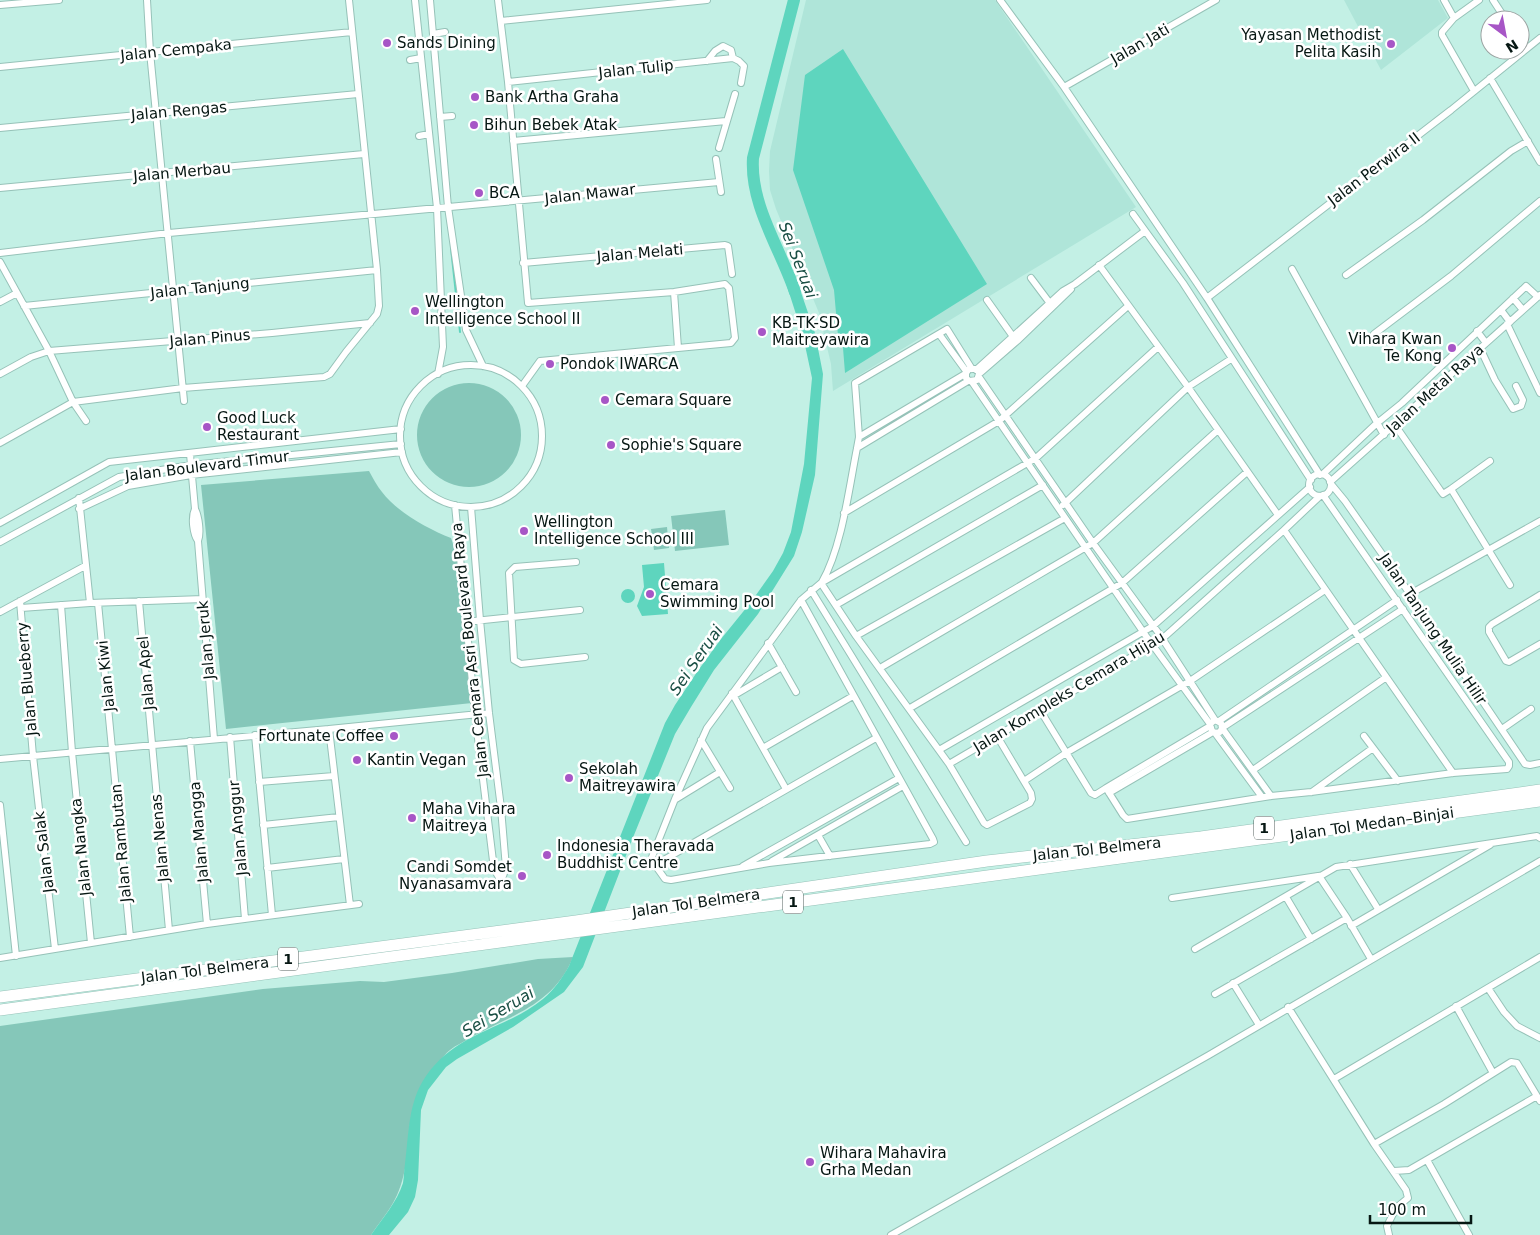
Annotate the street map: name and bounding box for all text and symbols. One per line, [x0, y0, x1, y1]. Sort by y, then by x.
north arrow [1480, 10, 1530, 60]
street label: Jalan Jati [1107, 20, 1173, 69]
place label: Yayasan Methodist Pelita Kasih [1240, 26, 1381, 61]
place label: Sands Dining [397, 34, 496, 52]
street label: Jalan Cempaka [118, 35, 233, 65]
text: N [1503, 36, 1521, 56]
marker: Sands Dining [381, 37, 393, 49]
marker: Yayasan Methodist Pelita Kasih [1385, 38, 1397, 50]
street label: Jalan Tulip [597, 56, 674, 82]
place label: Bank Artha Graha [485, 88, 619, 106]
marker: Bank Artha Graha [469, 91, 481, 103]
street label: Jalan Rengas [129, 98, 228, 124]
place label: Bihun Bebek Atak [484, 116, 618, 134]
marker: Bihun Bebek Atak [468, 119, 480, 131]
street label: Jalan Perwira II [1324, 129, 1424, 210]
street label: Jalan Merbau [131, 159, 232, 185]
street label: Jalan Mawar [543, 180, 637, 208]
place label: BCA [489, 184, 521, 202]
marker: BCA [473, 187, 485, 199]
water label: Sei Seruai [775, 219, 821, 301]
street label: Jalan Melati [595, 240, 684, 266]
street label: Jalan Tanjung [149, 274, 250, 302]
place label: Wellington Intelligence School II [425, 293, 580, 328]
marker: Wellington Intelligence School II [409, 305, 421, 317]
place label: KB-TK-SD Maitreyawira [772, 314, 869, 349]
street label: Jalan Pinus [168, 325, 251, 351]
marker: KB-TK-SD Maitreyawira [756, 326, 768, 338]
place label: Vihara Kwan Te Kong [1348, 330, 1442, 365]
street label: Jalan Metal Raya [1382, 341, 1487, 438]
marker: Vihara Kwan Te Kong [1446, 342, 1458, 354]
place label: Pondok IWARCA [560, 355, 679, 373]
marker: Pondok IWARCA [544, 358, 556, 370]
place label: Cemara Square [615, 391, 731, 409]
marker: Cemara Square [599, 394, 611, 406]
place label: Good Luck Restaurant [217, 409, 299, 444]
marker: Good Luck Restaurant [201, 421, 213, 433]
place label: Sophie's Square [621, 436, 742, 454]
marker: Sophie's Square [605, 439, 617, 451]
street label: Jalan Boulevard Timur [123, 447, 291, 485]
place label: Wellington Intelligence School III [534, 513, 694, 548]
street label: Jalan Cemara Asri Boulevard Raya [448, 522, 492, 779]
marker: Wellington Intelligence School III [518, 525, 530, 537]
street label: Jalan Tanjung Mulia Hilir [1375, 549, 1491, 709]
place label: Cemara Swimming Pool [660, 576, 774, 611]
marker: Cemara Swimming Pool [644, 588, 656, 600]
street label: Jalan Jeruk [194, 599, 219, 681]
street label: Jalan Blueberry [13, 621, 41, 738]
water label: Sei Seruai [665, 621, 727, 698]
street label: Jalan Kompleks Cemara Hijau [969, 628, 1168, 757]
street label: Jalan Apel [134, 635, 158, 712]
street label: Jalan Kiwi [93, 639, 119, 714]
place label: Fortunate Coffee [258, 727, 384, 745]
marker: Fortunate Coffee [388, 730, 400, 742]
place label: Kantin Vegan [367, 751, 466, 769]
marker: Kantin Vegan [351, 754, 363, 766]
place label: Sekolah Maitreyawira [579, 760, 676, 795]
marker: Sekolah Maitreyawira [563, 772, 575, 784]
street label: Jalan Anggur [225, 779, 251, 877]
street label: Jalan Mangga [186, 781, 212, 884]
street label: Jalan Rambutan [107, 783, 135, 904]
street label: Jalan Nenas [147, 793, 173, 884]
street label: Jalan Nangka [67, 797, 95, 898]
place label: Maha Vihara Maitreya [422, 800, 516, 835]
street label: Jalan Tol Medan–Binjai [1288, 804, 1455, 845]
street label: Jalan Salak [30, 810, 58, 895]
marker: Maha Vihara Maitreya [406, 812, 418, 824]
road number: 1 [1254, 816, 1274, 840]
street label: Jalan Tol Belmera [1031, 833, 1162, 865]
place label: Indonesia Theravada Buddhist Centre [557, 837, 714, 872]
marker: Indonesia Theravada Buddhist Centre [541, 849, 553, 861]
place label: Candi Somdet Nyanasamvara [399, 858, 512, 893]
marker: Candi Somdet Nyanasamvara [516, 870, 528, 882]
street label: Jalan Tol Belmera [630, 885, 761, 921]
road number: 1 [783, 890, 803, 914]
road number: 1 [278, 948, 298, 971]
street label: Jalan Tol Belmera [139, 953, 270, 987]
water label: Sei Seruai [459, 983, 538, 1041]
place label: Wihara Mahavira Grha Medan [820, 1144, 947, 1179]
marker: Wihara Mahavira Grha Medan [804, 1156, 816, 1168]
scale bar [1370, 1192, 1471, 1224]
text: 100 m [1378, 1201, 1426, 1219]

